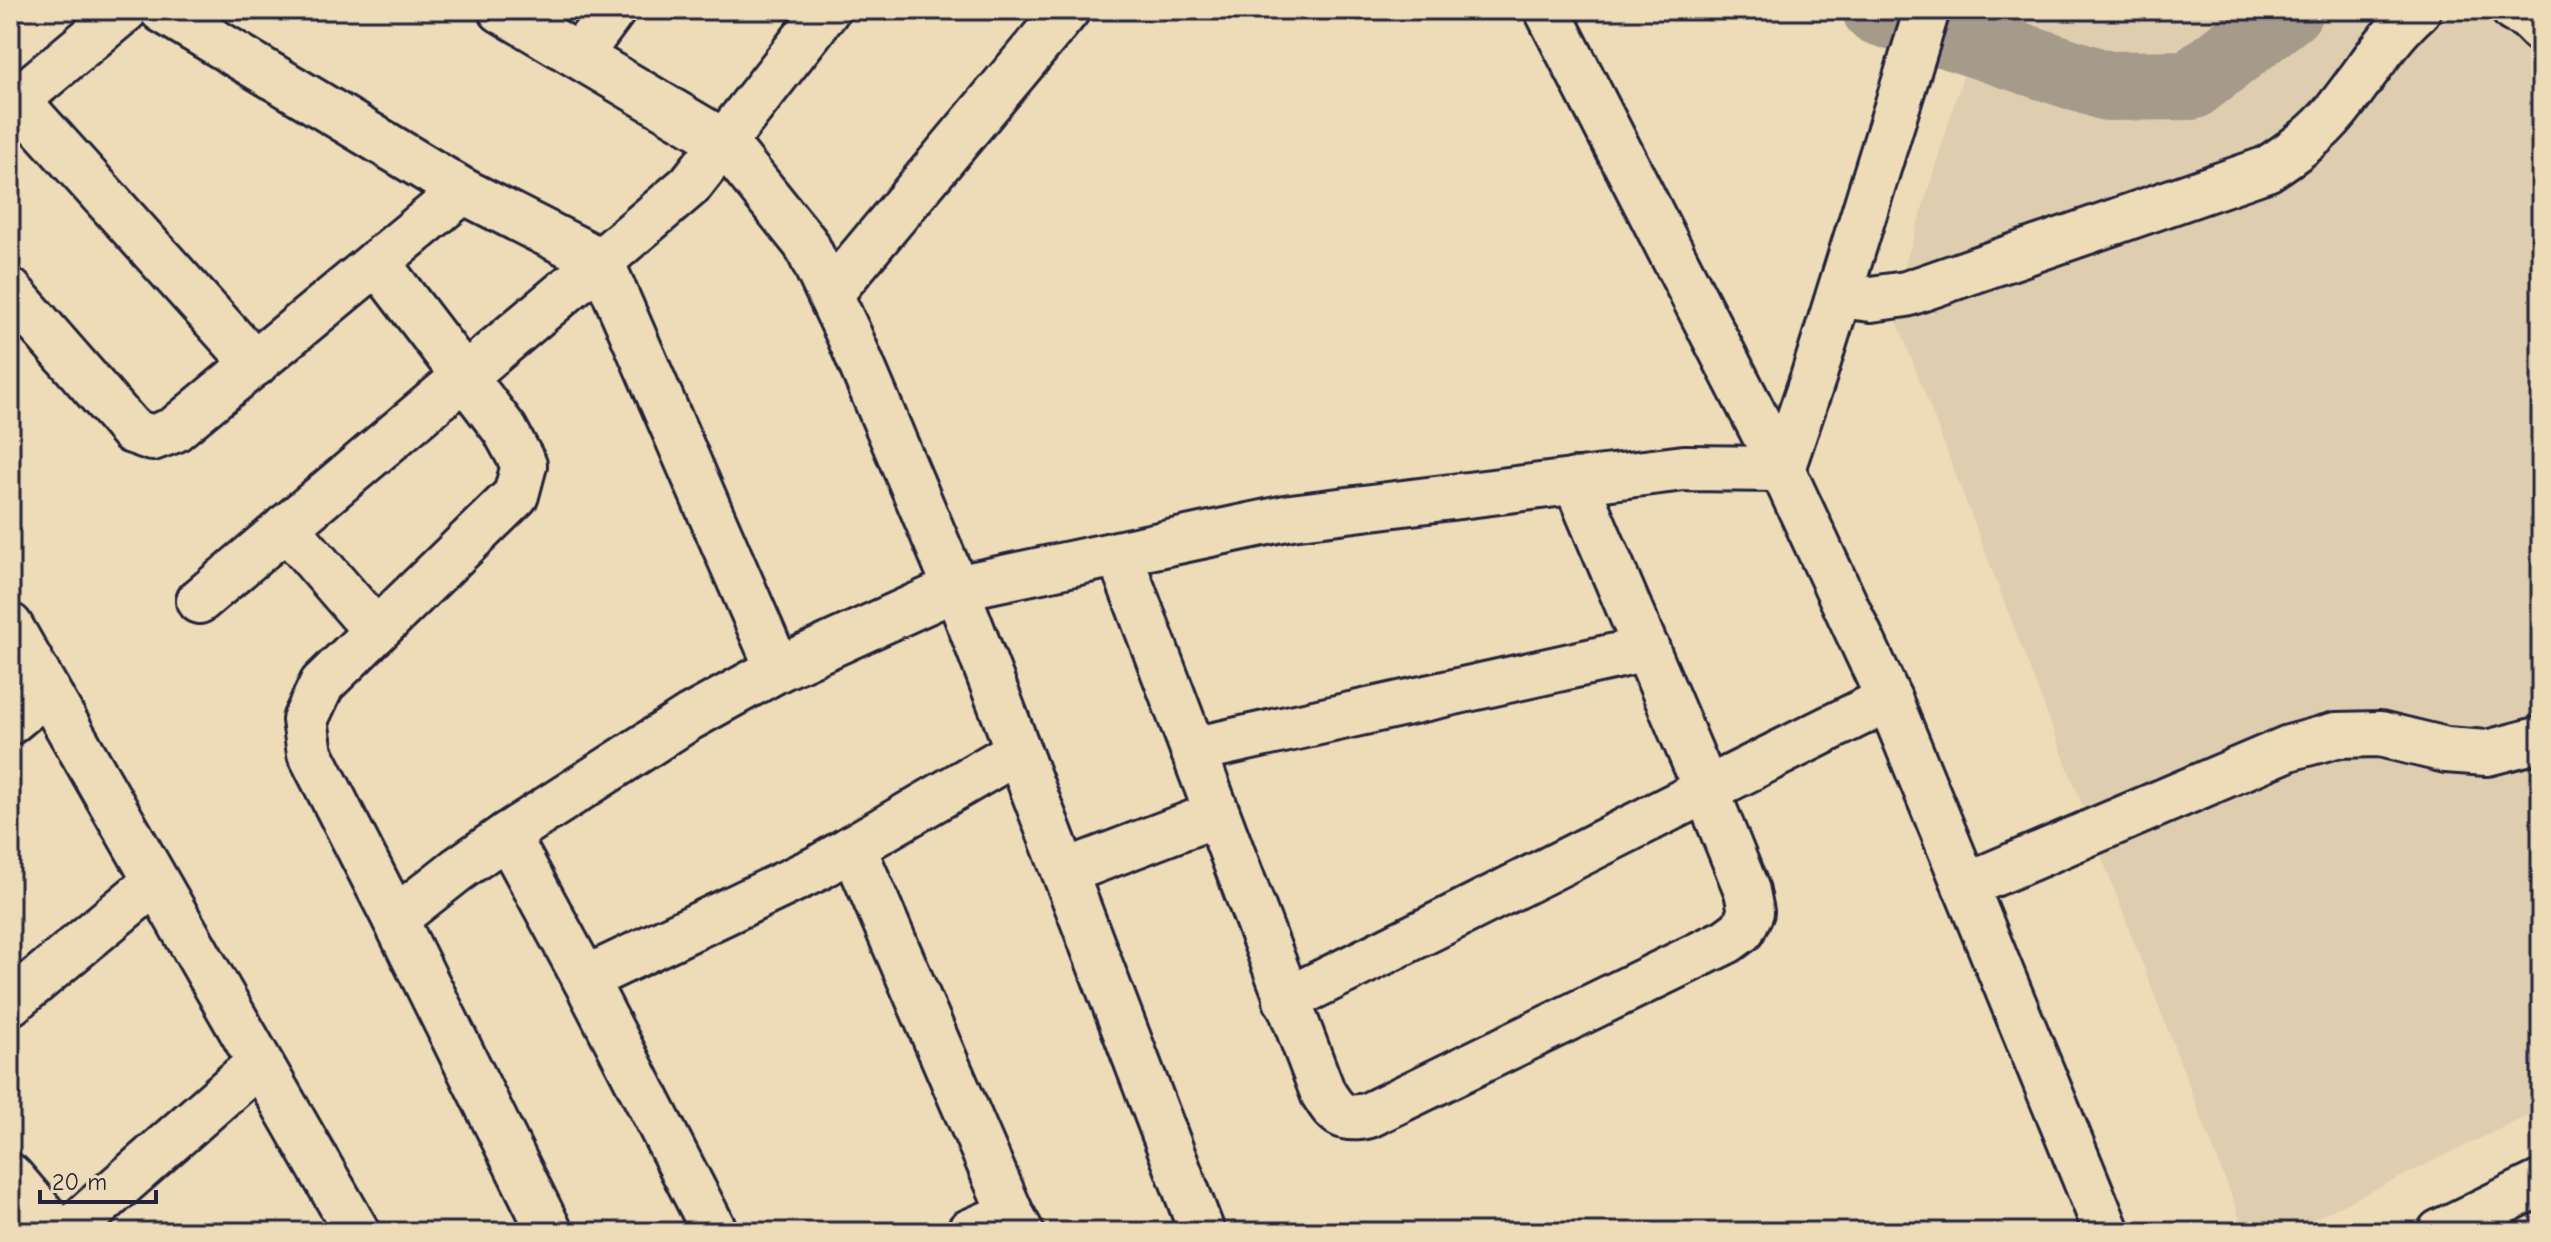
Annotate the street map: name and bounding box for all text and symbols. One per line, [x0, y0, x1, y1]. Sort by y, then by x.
scale bar [40, 1154, 156, 1204]
text: 20 m [52, 1168, 107, 1196]

